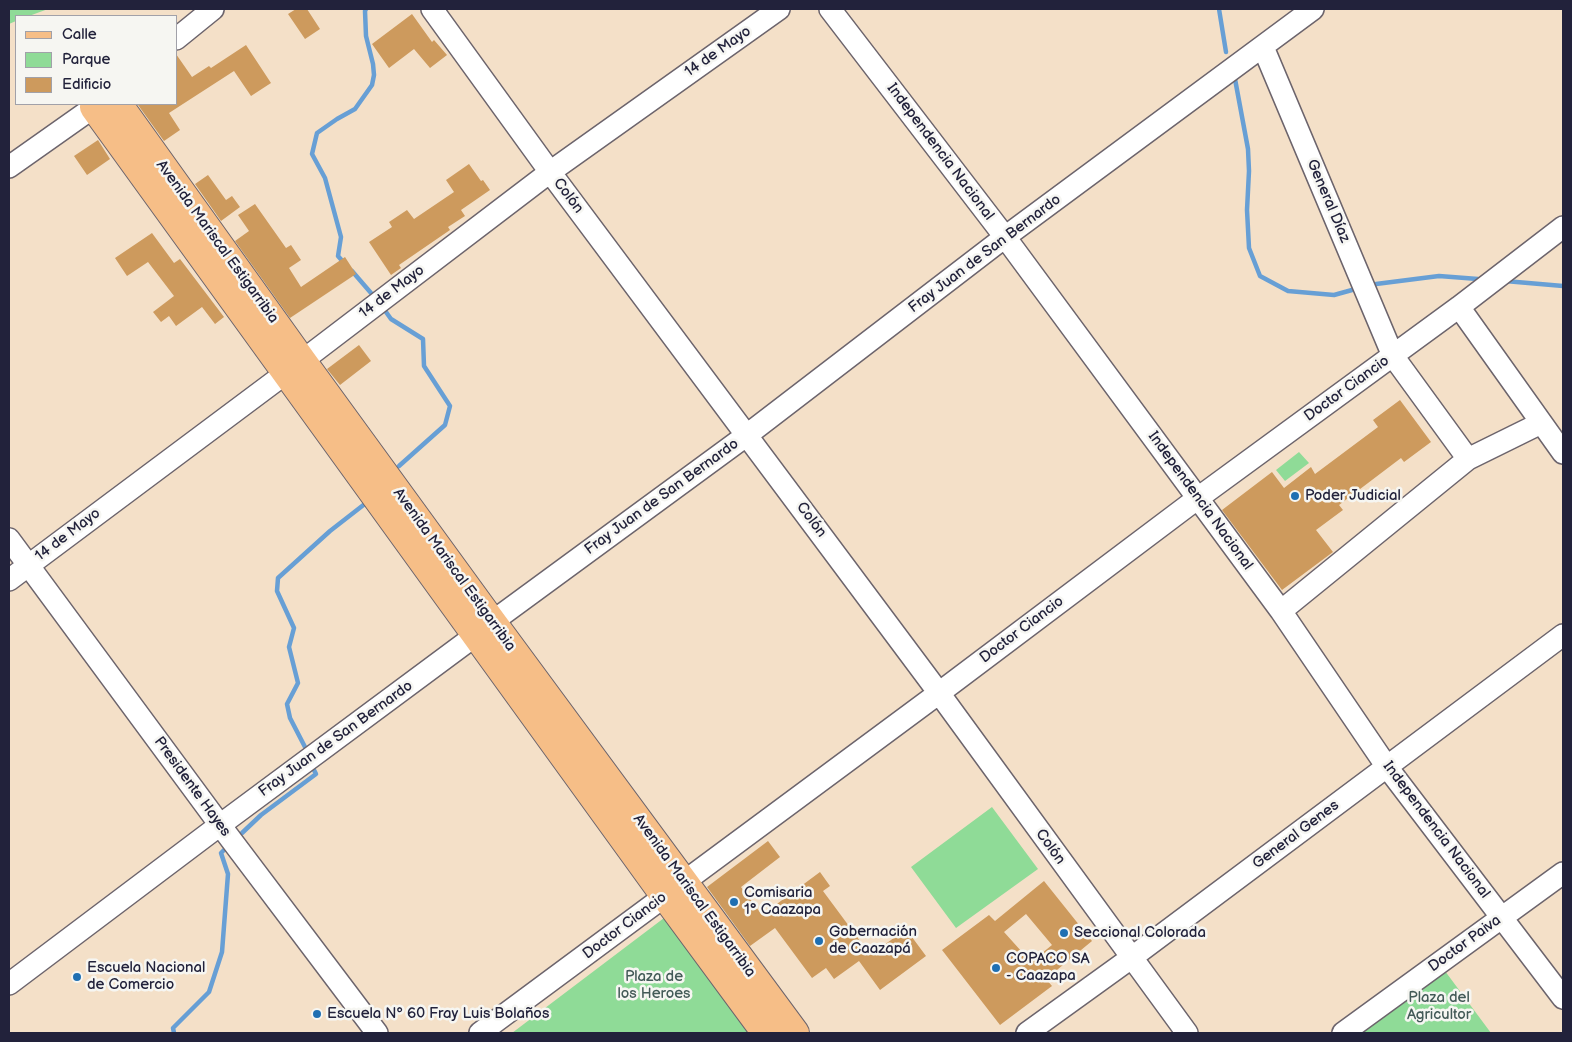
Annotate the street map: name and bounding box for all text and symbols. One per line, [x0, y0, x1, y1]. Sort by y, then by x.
legend [15, 15, 178, 105]
street label: 14 de Mayo [681, 23, 755, 81]
text: Calle [62, 25, 97, 44]
text: Parque [62, 50, 110, 69]
text: Edificio [62, 75, 111, 94]
street label: Independencia Nacional [883, 80, 997, 224]
street label: Avenida Mariscal Estigarribia [152, 157, 282, 327]
street label: General Díaz [1302, 157, 1354, 245]
street label: Colón [549, 175, 587, 217]
street label: Fray Juan de San Bernardo [905, 191, 1065, 317]
street label: 14 de Mayo [356, 262, 428, 322]
street label: Doctor Ciancio [1301, 352, 1393, 426]
street label: Independencia Nacional [1144, 428, 1256, 574]
street label: Fray Juan de San Bernardo [582, 435, 742, 559]
street label: Avenida Mariscal Estigarribia [389, 485, 519, 655]
place label: Poder Judicial [1305, 487, 1401, 505]
marker: Poder Judicial [1289, 490, 1301, 502]
street label: Colón [792, 499, 830, 541]
street label: 14 de Mayo [32, 505, 104, 565]
street label: Doctor Ciancio [976, 593, 1068, 667]
street label: Fray Juan de San Bernardo [256, 677, 416, 801]
street label: Presidente Hayes [150, 734, 234, 840]
street label: Independencia Nacional [1379, 758, 1493, 902]
street label: General Genes [1249, 797, 1343, 873]
street label: Avenida Mariscal Estigarribia [629, 811, 759, 981]
street label: Colón [1031, 826, 1069, 868]
place label: Comisaria 1° Caazapa [744, 884, 821, 919]
street label: Doctor Ciancio [579, 889, 671, 963]
marker: Comisaria 1° Caazapa [728, 896, 740, 908]
street label: Doctor Paiva [1425, 912, 1505, 976]
place label: Gobernación de Caazapá [829, 923, 917, 958]
place label: Seccional Colorada [1074, 924, 1206, 942]
marker: Seccional Colorada [1058, 927, 1070, 939]
marker: Gobernación de Caazapá [813, 935, 825, 947]
place label: COPACO SA - Caazapa [1006, 950, 1090, 985]
place label: Escuela Nacional de Comercio [87, 959, 205, 994]
marker: COPACO SA - Caazapa [990, 962, 1002, 974]
park label: Plaza de los Heroes [617, 968, 691, 1003]
marker: Escuela Nacional de Comercio [71, 971, 83, 983]
park label: Plaza del Agricultor [1407, 989, 1471, 1024]
place label: Escuela Nº 60 Fray Luis Bolaños [327, 1005, 549, 1023]
marker: Escuela Nº 60 Fray Luis Bolaños [311, 1008, 323, 1020]

